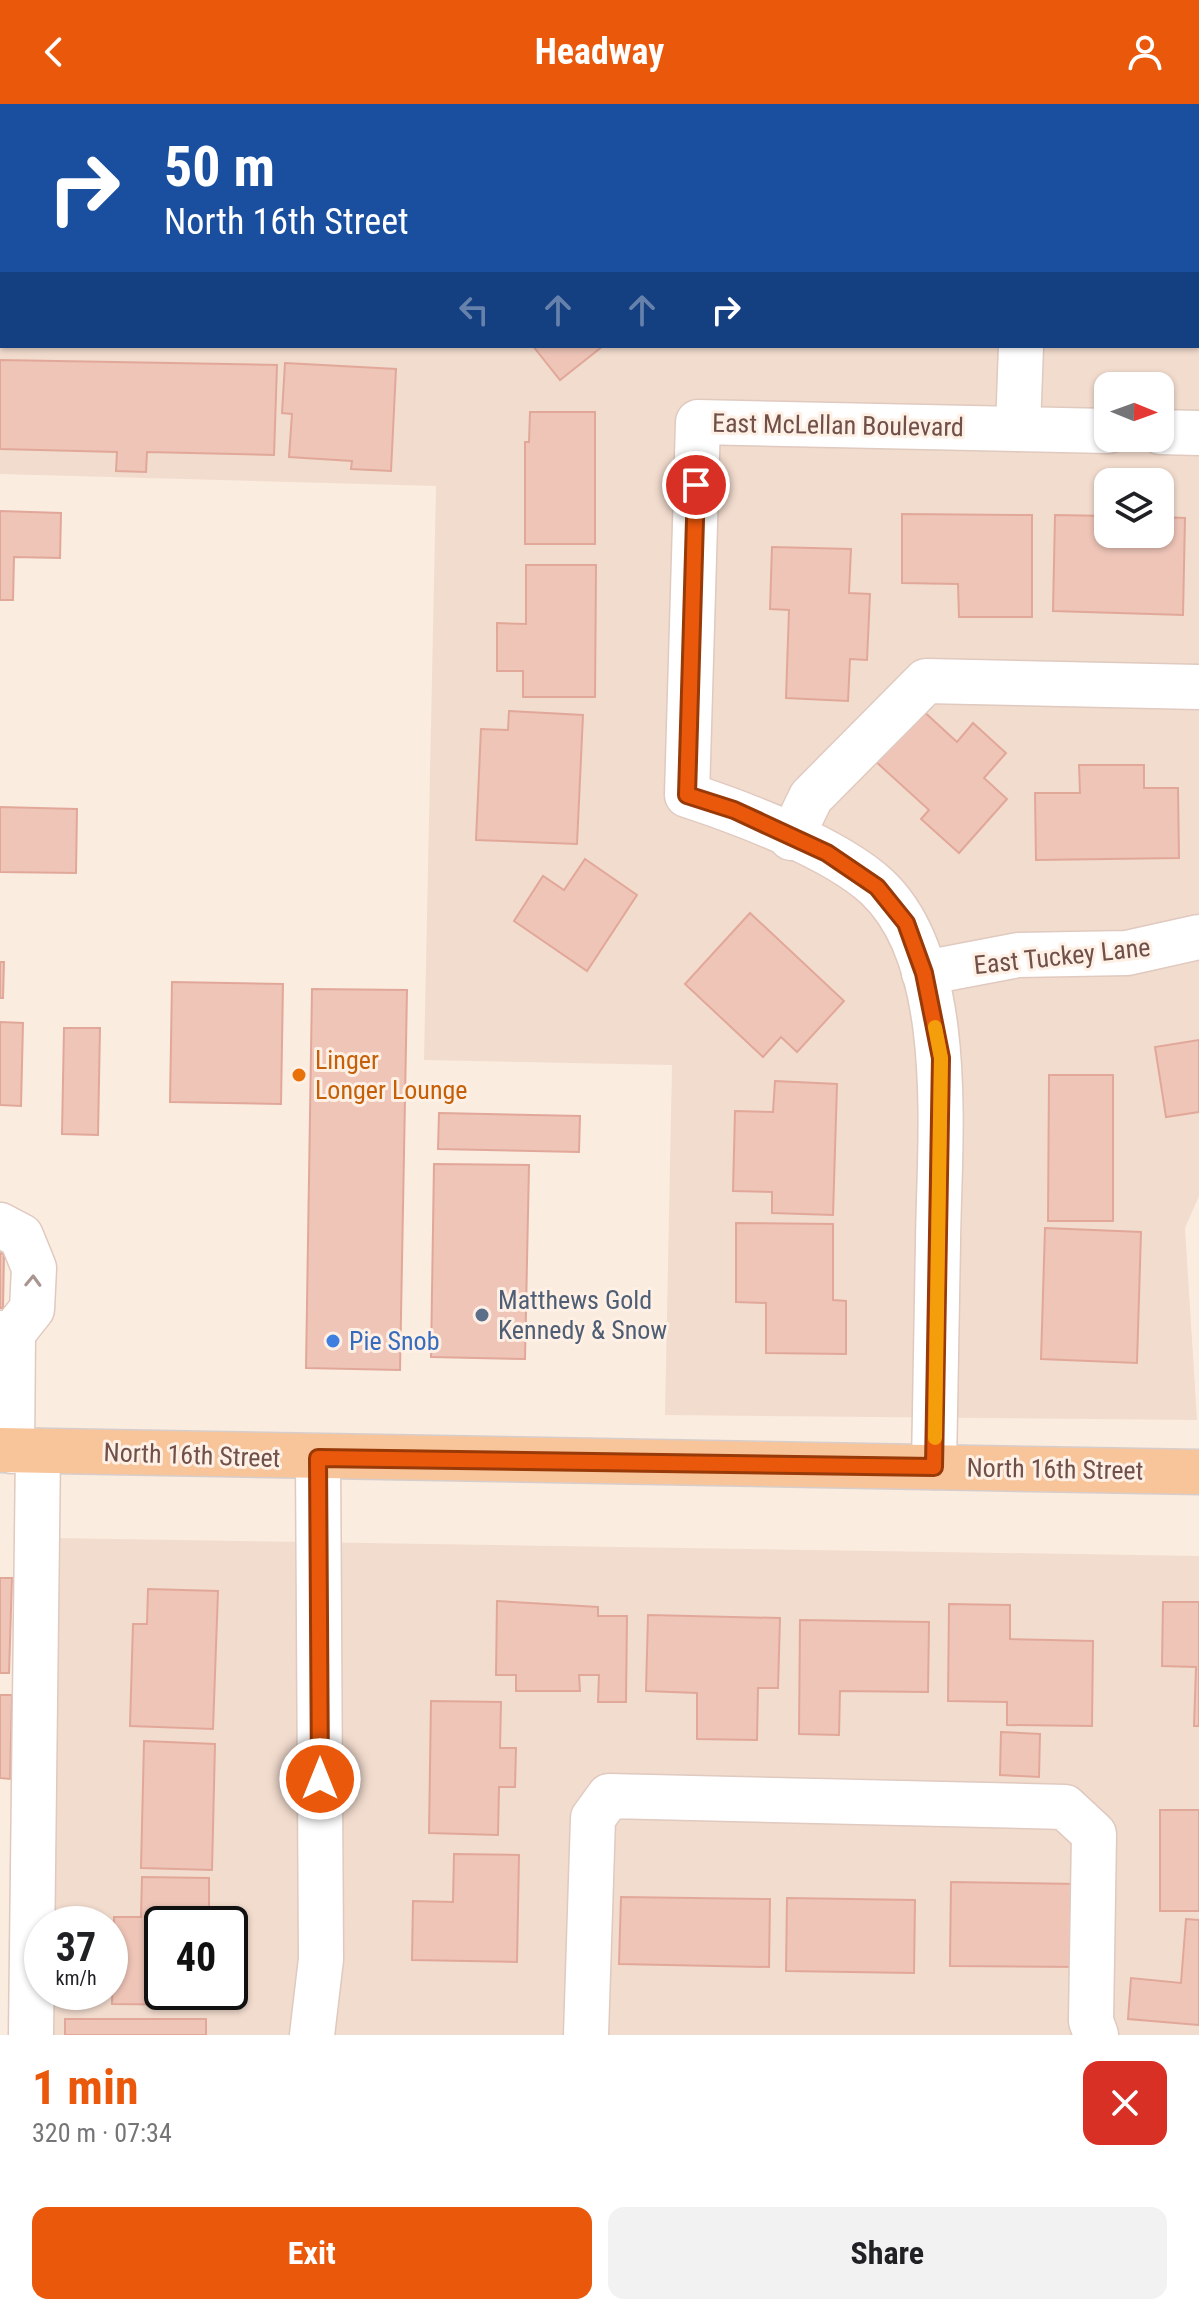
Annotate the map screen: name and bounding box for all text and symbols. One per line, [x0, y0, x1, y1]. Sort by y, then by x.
icon: back [32, 30, 76, 74]
icon: person [1123, 30, 1167, 74]
text: Headway [535, 31, 664, 73]
text: 50 m [164, 134, 275, 200]
icon: right [32, 136, 136, 240]
text: North 16th Street [164, 201, 409, 243]
icon: left [452, 288, 496, 332]
icon: ahead [536, 288, 580, 332]
icon: ahead [620, 288, 664, 332]
icon: right [704, 288, 748, 332]
north arrow [1094, 372, 1174, 452]
map controls [1094, 372, 1174, 548]
street label: East McLellan Boulevard [712, 408, 964, 442]
pin [662, 451, 730, 519]
icon: arrive [674, 463, 718, 507]
button: layers [1094, 468, 1174, 548]
street label: East Tuckey Lane [972, 932, 1152, 980]
place label: Linger Longer Lounge [315, 1045, 468, 1105]
marker: Linger Longer Lounge [290, 1066, 308, 1084]
one-way arrow [25, 1274, 42, 1287]
place label: Matthews Gold Kennedy & Snow [498, 1285, 667, 1345]
marker: Matthews Gold Kennedy & Snow [473, 1306, 491, 1324]
place label: Pie Snob [349, 1326, 439, 1356]
marker: Pie Snob [324, 1332, 342, 1350]
street label: North 16th Street [103, 1437, 281, 1473]
street label: North 16th Street [966, 1452, 1144, 1486]
position arrow [278, 1737, 362, 1821]
speed limit sign: 40 [144, 1906, 248, 2010]
text: 37 [56, 1924, 96, 1971]
text: km/h [55, 1966, 97, 1990]
text: 1 min [32, 2059, 139, 2116]
button: close [1083, 2061, 1167, 2145]
text: 320 m · 07:34 [32, 2118, 172, 2148]
button: Exit [32, 2207, 592, 2299]
button: Share [608, 2207, 1167, 2299]

